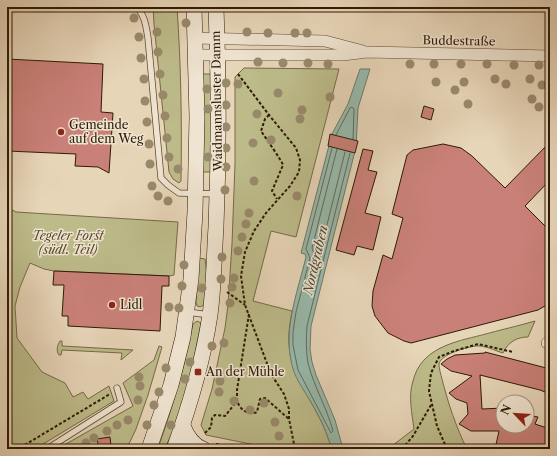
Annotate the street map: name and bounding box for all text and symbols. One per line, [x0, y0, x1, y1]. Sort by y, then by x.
street label: Waidmannsluster Damm [208, 31, 225, 172]
street label: Buddestraße [422, 32, 496, 49]
place label: Gemeinde auf dem Weg [69, 117, 144, 146]
marker: Gemeinde auf dem Weg [56, 127, 66, 137]
water label: Nordgraben [299, 224, 331, 297]
park label: Tegeler Forst (südl. Teil) [32, 228, 105, 257]
place label: Lidl [120, 297, 143, 312]
marker: Lidl [107, 300, 117, 310]
place label: An der Mühle [205, 364, 285, 379]
marker: An der Mühle [193, 367, 203, 377]
north arrow [495, 394, 535, 434]
text: N [498, 402, 514, 417]

